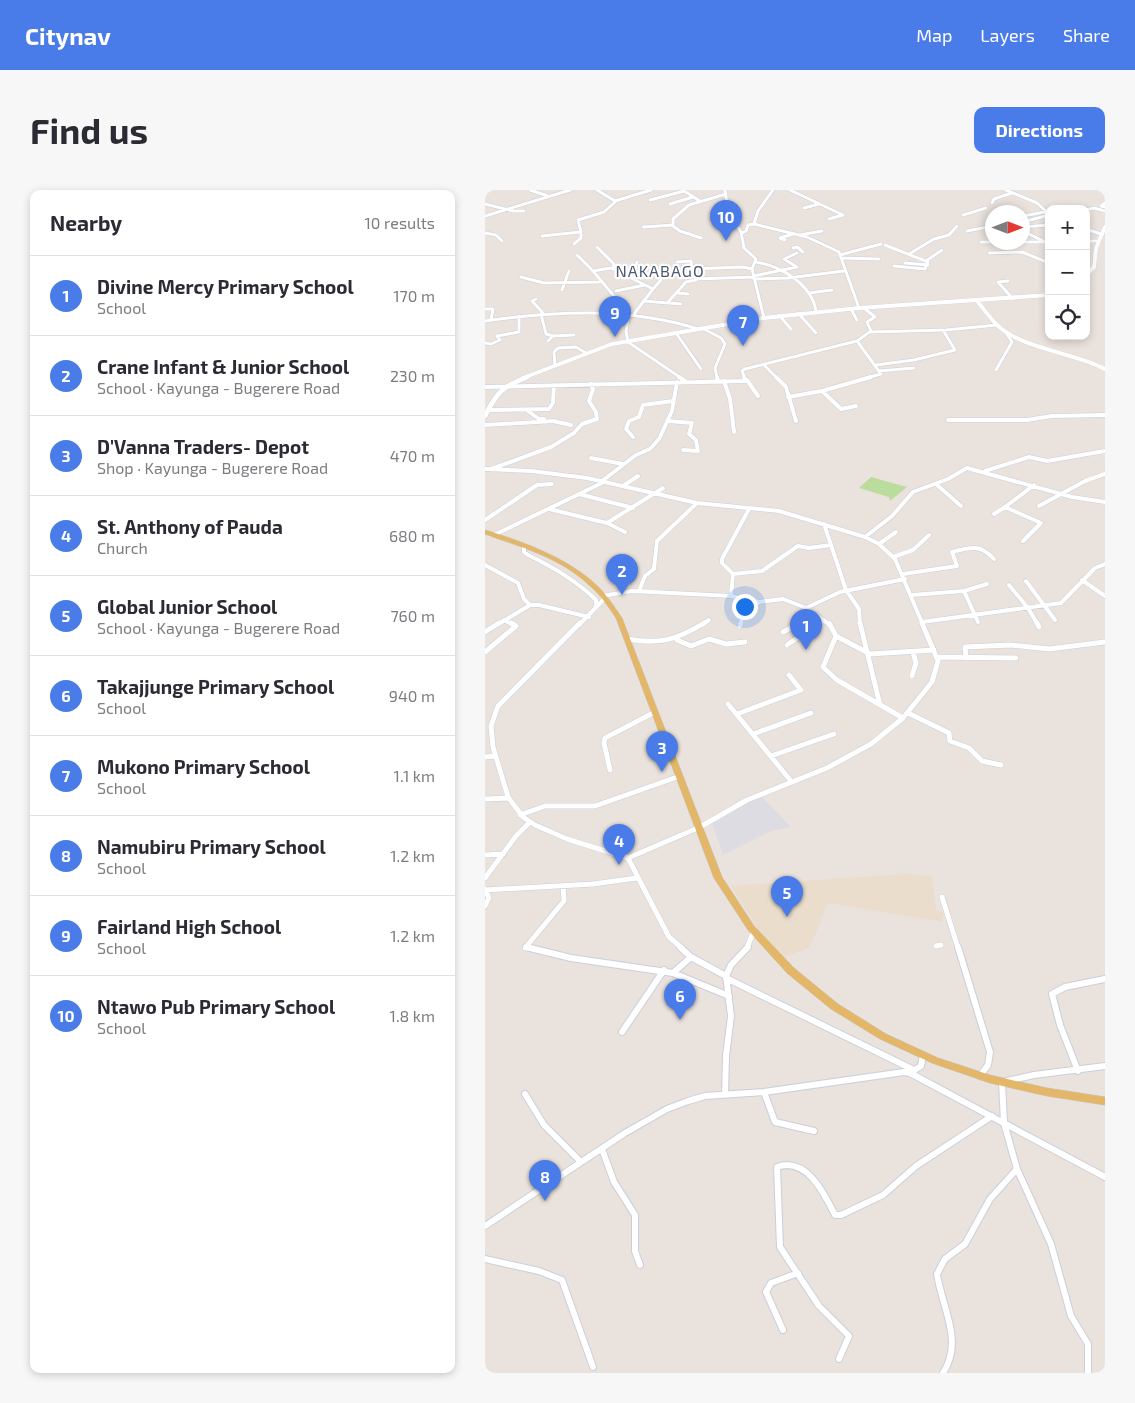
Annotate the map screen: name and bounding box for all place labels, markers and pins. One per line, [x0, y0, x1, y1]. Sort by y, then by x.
pin: 10 [710, 200, 742, 241]
pin: 9 [599, 296, 631, 337]
pin: 7 [727, 305, 759, 346]
pin: 2 [606, 554, 638, 595]
pin: 1 [790, 609, 822, 650]
pin: 3 [646, 731, 678, 772]
pin: 4 [603, 824, 635, 865]
pin: 5 [771, 876, 803, 917]
pin: 6 [664, 979, 696, 1020]
pin: 8 [529, 1160, 561, 1201]

